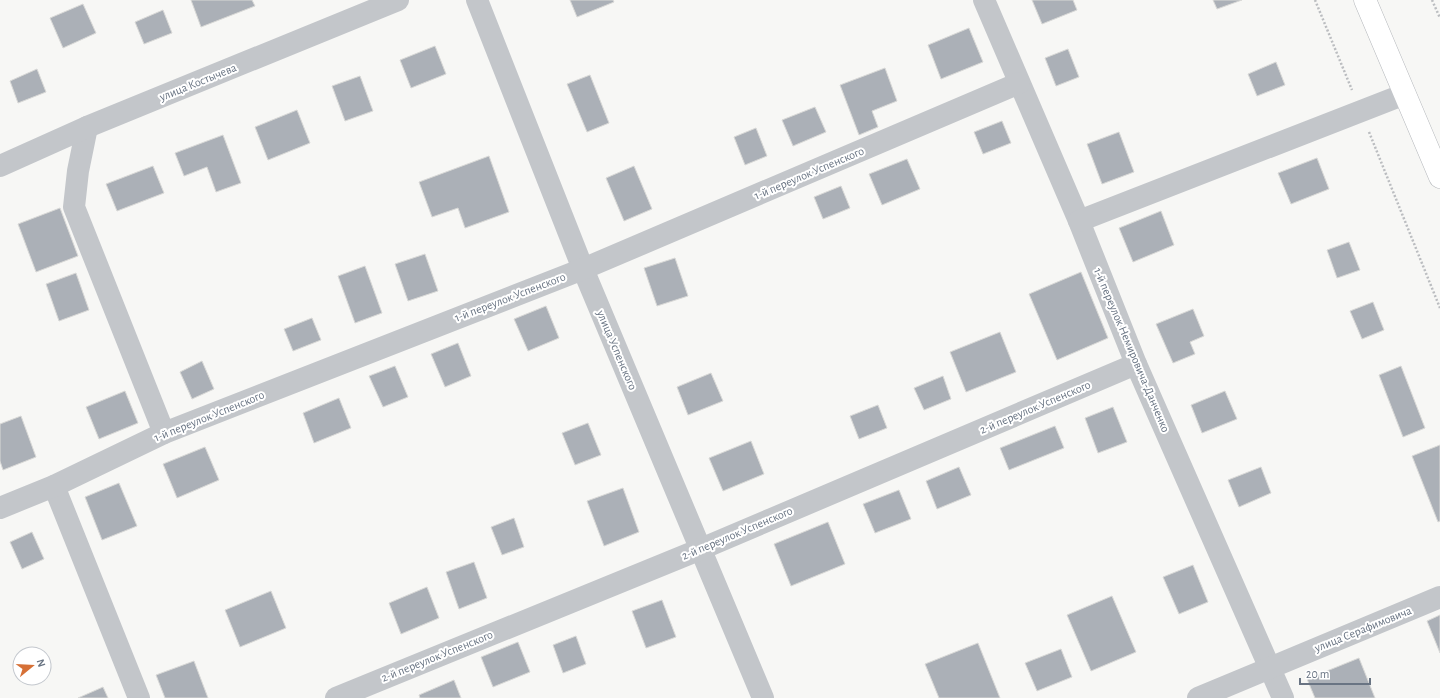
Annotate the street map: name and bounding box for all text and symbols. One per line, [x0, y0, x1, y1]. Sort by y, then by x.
street label: улица Костычева [157, 61, 239, 104]
street label: 1-й переулок Успенского [752, 144, 866, 202]
street label: 1-й переулок Немировича-Данченко [1091, 266, 1172, 434]
street label: 1-й переулок Успенского [453, 270, 568, 325]
street label: улица Успенского [594, 308, 639, 392]
street label: 2-й переулок Успенского [978, 378, 1093, 437]
street label: 1-й переулок Успенского [152, 388, 266, 445]
street label: 2-й переулок Успенского [680, 504, 795, 563]
street label: улица Серафимовича [1312, 604, 1414, 655]
street label: 2-й переулок Успенского [380, 628, 495, 685]
north arrow [12, 646, 52, 686]
text: N [35, 658, 47, 668]
scale bar [1300, 660, 1370, 686]
text: 20 m [1306, 668, 1329, 680]

